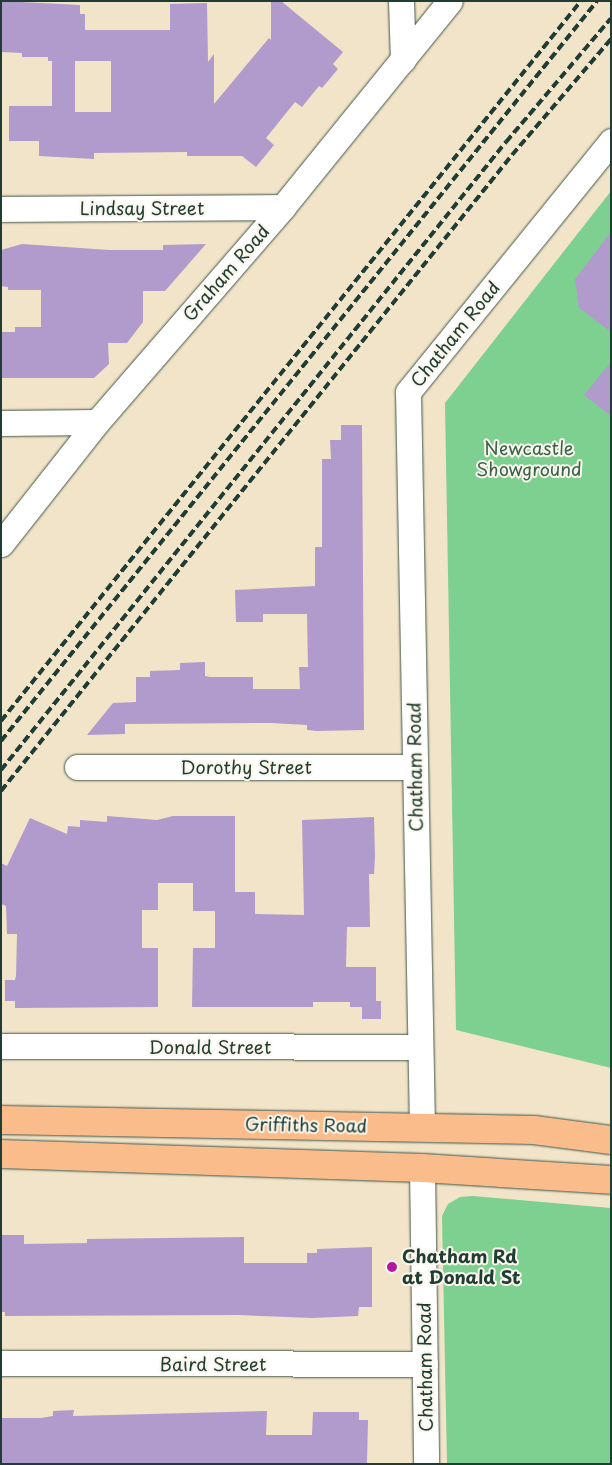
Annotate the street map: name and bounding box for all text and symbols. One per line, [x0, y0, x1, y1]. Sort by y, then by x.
street label: Lindsay Street [79, 197, 205, 219]
street label: Graham Road [178, 220, 274, 326]
street label: Chatham Road [406, 277, 504, 391]
park label: Newcastle Showground [476, 438, 582, 480]
street label: Chatham Road [403, 702, 427, 832]
street label: Dorothy Street [180, 756, 312, 778]
street label: Donald Street [148, 1036, 272, 1058]
street label: Griffiths Road [244, 1113, 368, 1137]
place label: Chatham Rd at Donald St [402, 1246, 520, 1288]
marker: Chatham Rd at Donald St [386, 1261, 398, 1273]
street label: Chatham Road [413, 1302, 437, 1432]
street label: Baird Street [160, 1353, 266, 1375]

